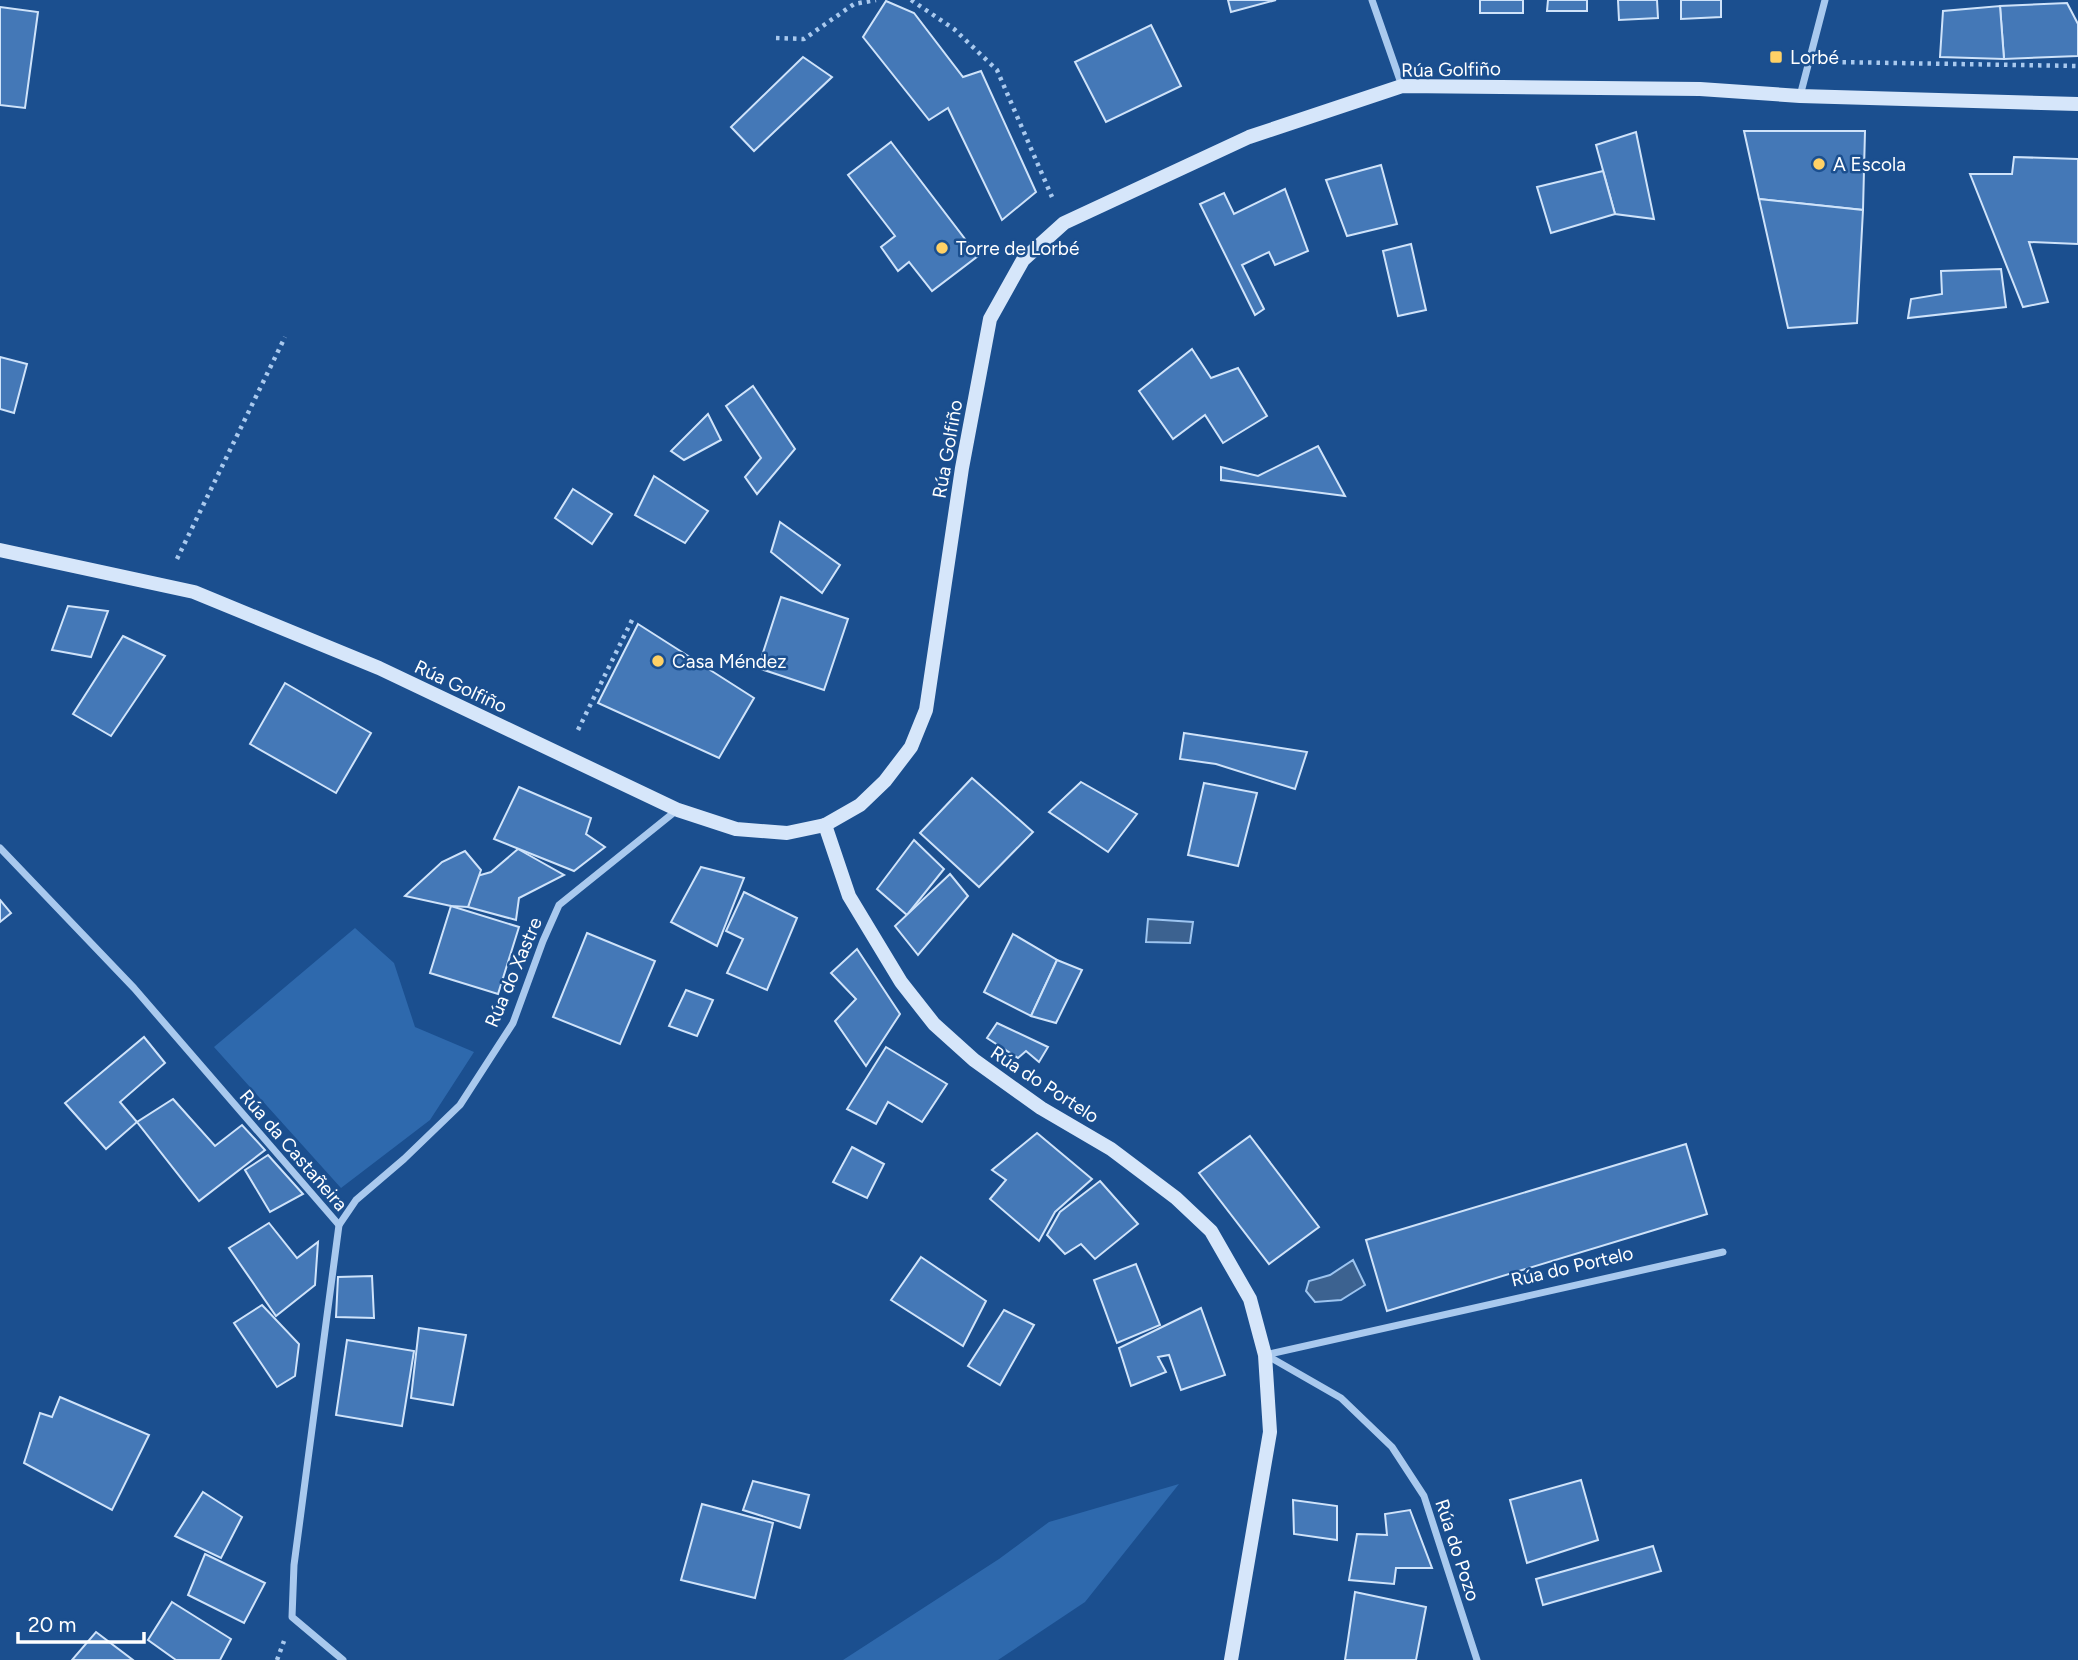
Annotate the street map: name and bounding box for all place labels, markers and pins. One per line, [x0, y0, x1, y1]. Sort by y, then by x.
place label: Lorbé [1790, 46, 1839, 69]
marker: Lorbé [1768, 49, 1784, 65]
place label: A Escola [1833, 153, 1906, 176]
marker: A Escola [1811, 156, 1827, 172]
place label: Torre de Lorbé [956, 237, 1079, 260]
marker: Torre de Lorbé [934, 240, 950, 256]
place label: Casa Méndez [672, 650, 787, 673]
marker: Casa Méndez [650, 653, 666, 669]

